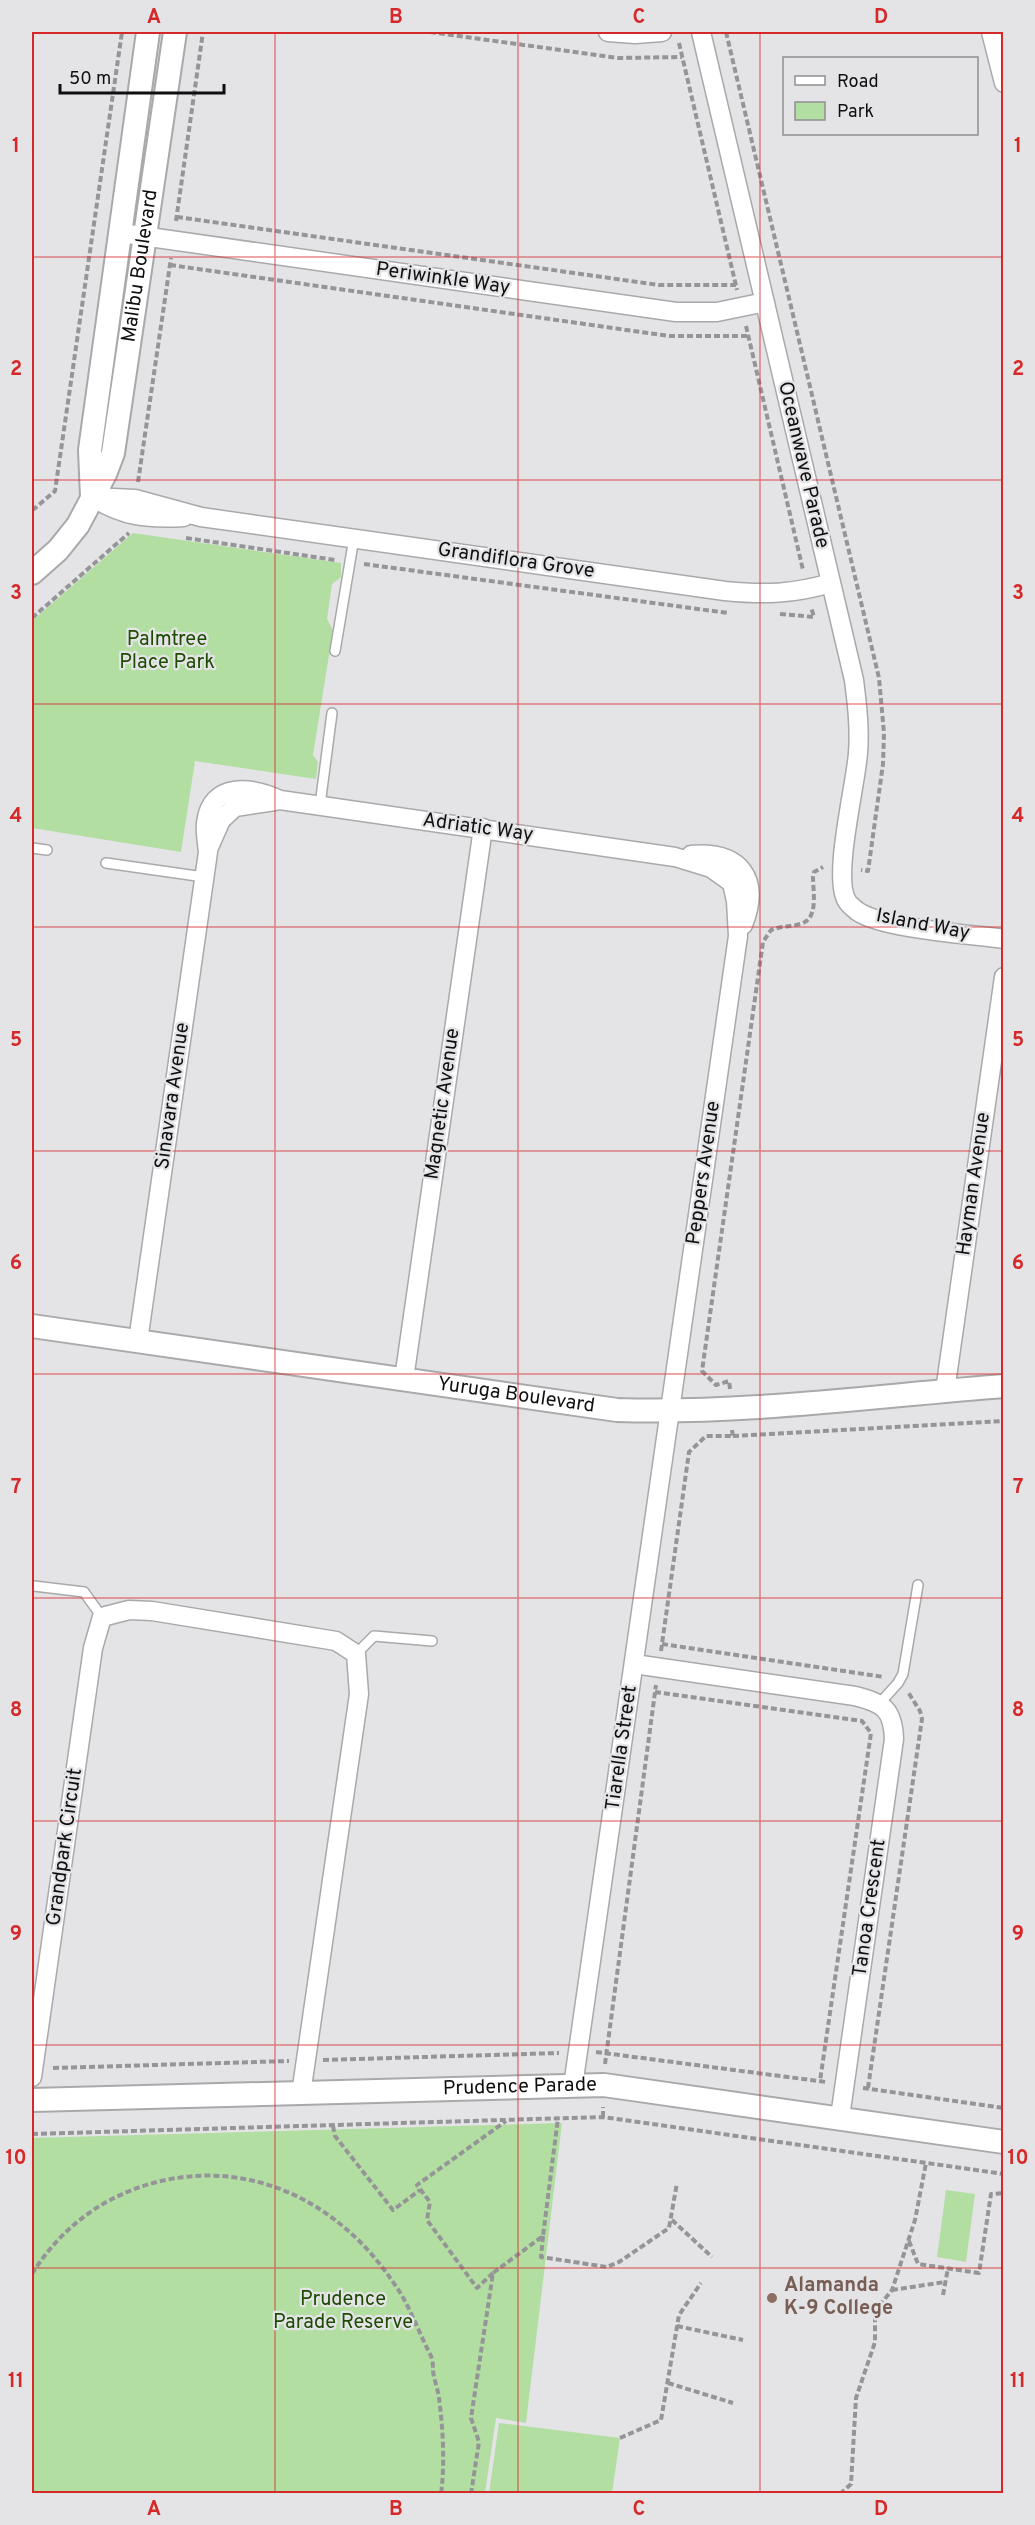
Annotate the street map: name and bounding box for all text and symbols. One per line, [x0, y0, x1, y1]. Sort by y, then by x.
text: A [147, 5, 161, 31]
text: B [389, 5, 403, 31]
text: C [633, 5, 645, 31]
text: D [874, 5, 888, 31]
scale bar [60, 57, 224, 95]
legend [783, 57, 978, 135]
text: 50 m [69, 68, 111, 91]
text: Road [837, 71, 879, 94]
text: Park [837, 101, 874, 124]
text: 1 [12, 134, 20, 160]
text: 1 [1014, 134, 1022, 160]
street label: Malibu Boulevard [116, 188, 165, 344]
street label: Periwinkle Way [374, 257, 512, 301]
text: 2 [10, 357, 22, 383]
text: 2 [1012, 357, 1024, 383]
street label: Oceanwave Parade [771, 379, 835, 551]
street label: Grandiflora Grove [436, 537, 596, 585]
text: 3 [10, 581, 22, 607]
text: 3 [1012, 581, 1024, 607]
park label: Palmtree Place Park [119, 627, 215, 676]
text: 4 [10, 804, 22, 830]
text: 4 [1012, 804, 1024, 830]
street label: Adriatic Way [421, 807, 535, 849]
street label: Island Way [874, 903, 972, 947]
street label: Sinavara Avenue [150, 1021, 196, 1171]
street label: Magnetic Avenue [419, 1027, 467, 1181]
text: 5 [10, 1028, 22, 1054]
text: 5 [1012, 1028, 1024, 1054]
street label: Peppers Avenue [681, 1099, 727, 1247]
street label: Hayman Avenue [951, 1111, 997, 1257]
text: 6 [10, 1251, 22, 1277]
text: 6 [1012, 1251, 1024, 1277]
street label: Yuruga Boulevard [436, 1371, 597, 1420]
text: 7 [11, 1475, 21, 1501]
text: 7 [1013, 1475, 1023, 1501]
street label: Tiarella Street [600, 1684, 644, 1812]
text: 8 [10, 1698, 22, 1724]
text: 8 [1012, 1698, 1024, 1724]
street label: Grandpark Circuit [41, 1766, 89, 1928]
street label: Tanoa Crescent [847, 1837, 893, 1979]
text: 9 [10, 1922, 22, 1948]
text: 9 [1012, 1922, 1024, 1948]
street label: Prudence Parade [443, 2072, 597, 2102]
text: 10 [5, 2146, 27, 2172]
text: 10 [1007, 2146, 1029, 2172]
place label: Alamanda K-9 College [784, 2273, 893, 2322]
park label: Prudence Parade Reserve [273, 2287, 413, 2336]
marker: Alamanda K-9 College [765, 2291, 779, 2305]
text: 11 [8, 2369, 24, 2395]
text: 11 [1010, 2369, 1026, 2395]
text: A [147, 2497, 161, 2523]
text: B [389, 2497, 403, 2523]
text: C [633, 2497, 645, 2523]
text: D [874, 2497, 888, 2523]

